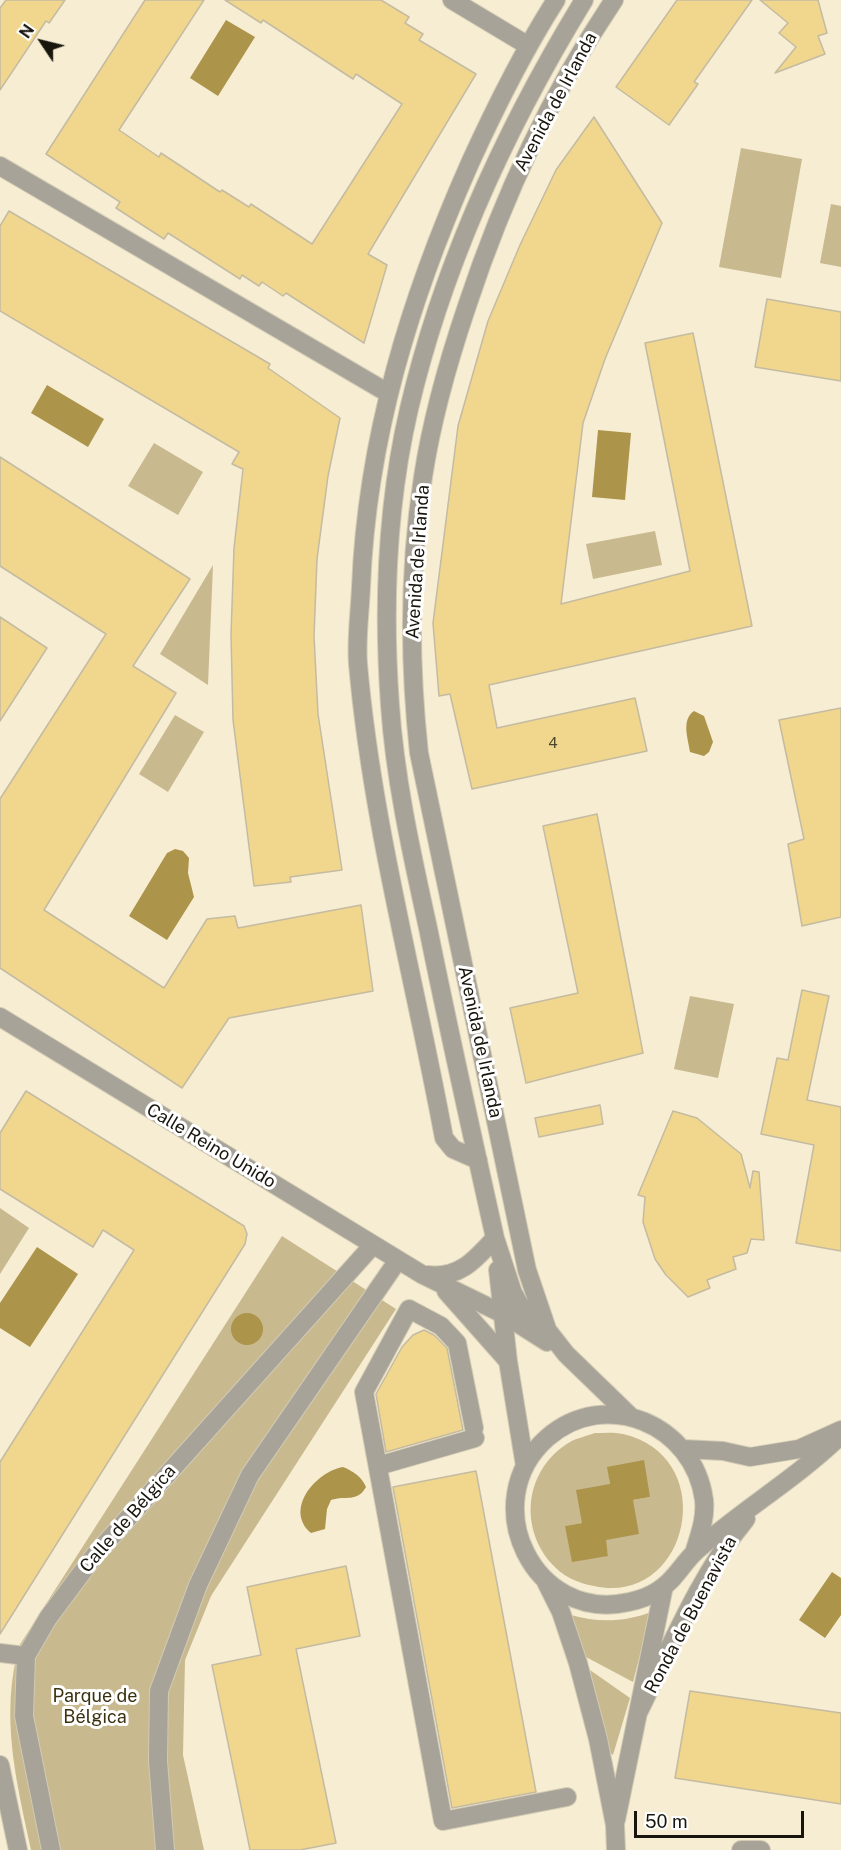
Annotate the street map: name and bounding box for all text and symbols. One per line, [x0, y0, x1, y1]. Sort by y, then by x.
north arrow [12, 12, 72, 72]
text: N [15, 21, 38, 42]
street label: Avenida de Irlanda [510, 29, 602, 175]
street label: Avenida de Irlanda [402, 484, 434, 640]
house number: 4 [548, 734, 558, 752]
street label: Avenida de Irlanda [453, 964, 507, 1120]
street label: Calle Reino Unido [142, 1099, 280, 1193]
street label: Calle de Bélgica [75, 1461, 181, 1577]
street label: Ronda de Buenavista [640, 1533, 742, 1697]
park label: Parque de Bélgica [53, 1685, 137, 1728]
scale bar [637, 1799, 806, 1837]
text: 50 m [645, 1811, 688, 1832]

